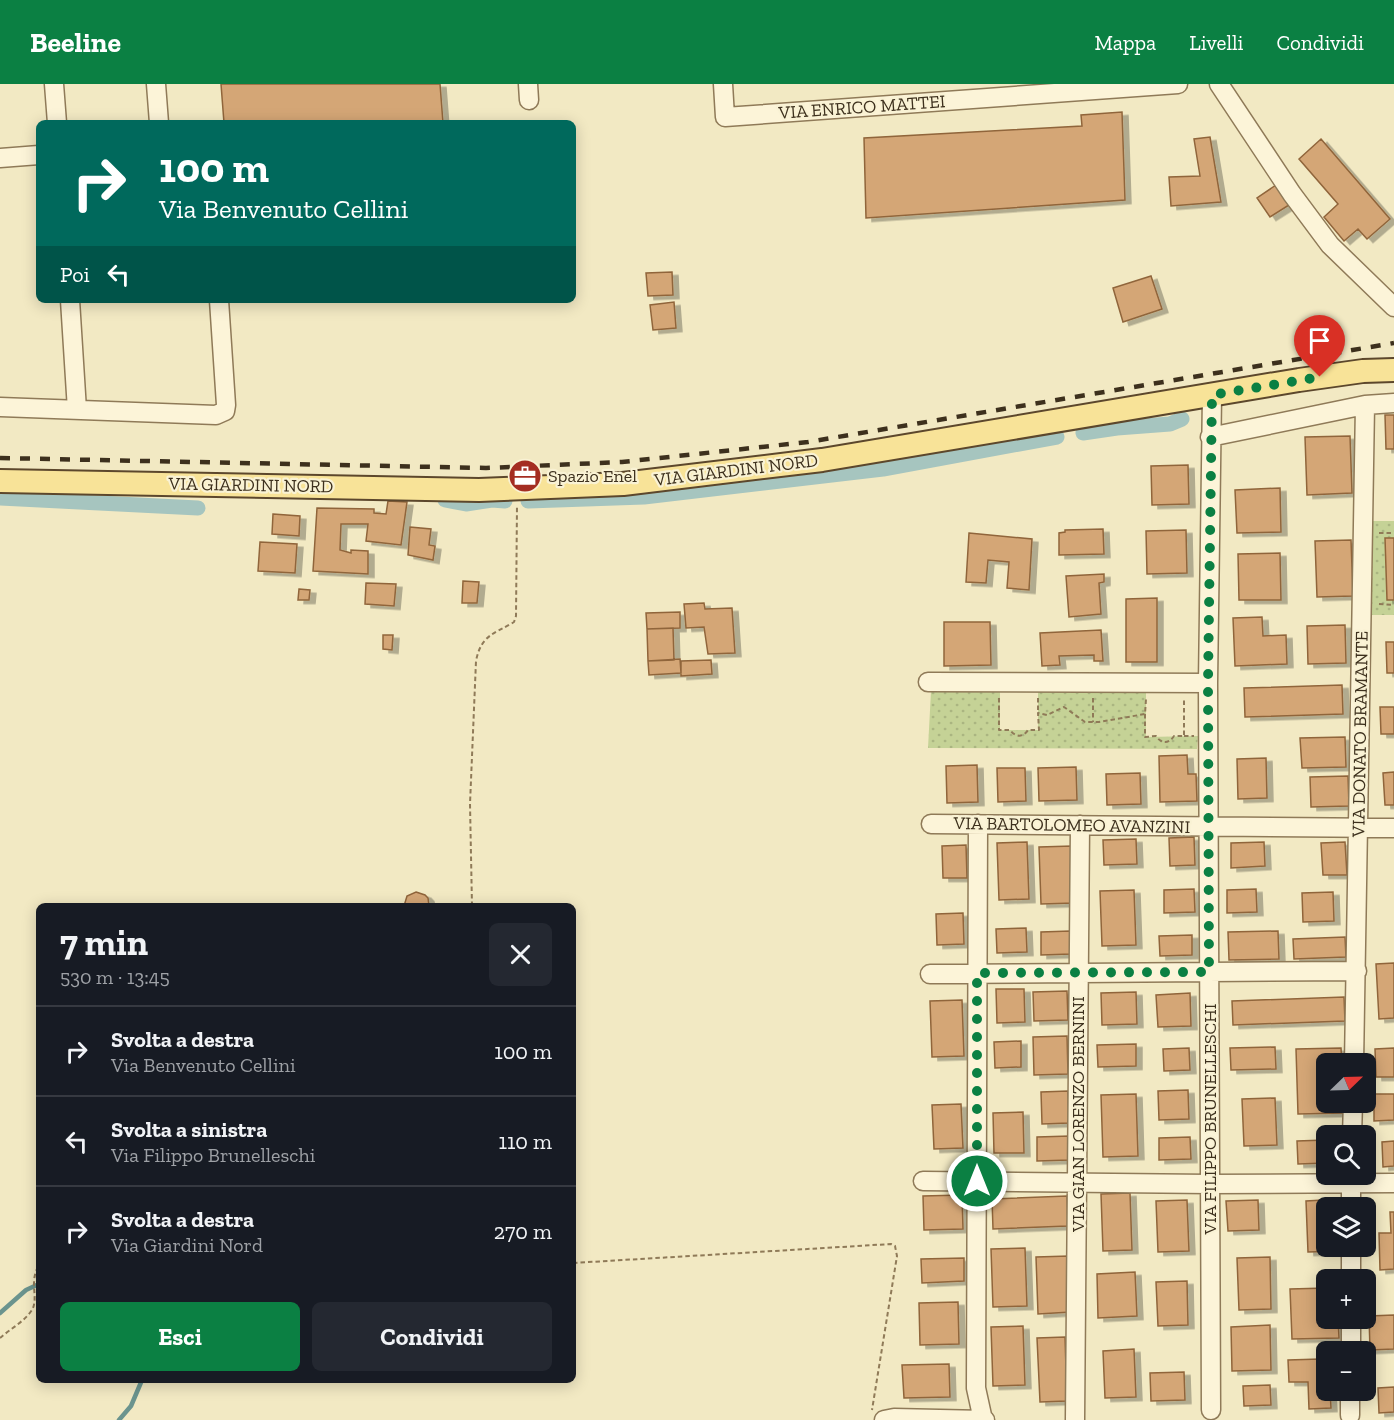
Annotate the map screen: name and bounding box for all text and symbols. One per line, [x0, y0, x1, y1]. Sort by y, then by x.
text: Beeline [30, 26, 121, 59]
text: Mappa [1094, 30, 1156, 55]
text: Livelli [1189, 30, 1244, 55]
text: Condividi [1277, 30, 1364, 55]
street label: VIA ENRICO MATTEI [777, 90, 946, 124]
text: 100 m [159, 142, 269, 193]
icon: right [60, 144, 138, 222]
text: Via Benvenuto Cellini [159, 193, 408, 225]
icon: left [102, 258, 135, 291]
text: Poi [60, 261, 90, 288]
pin [1294, 315, 1345, 377]
icon: arrive [1303, 324, 1336, 357]
street label: VIA GIARDINI NORD [652, 449, 819, 491]
office icon: Spazio Enel [507, 458, 543, 494]
place label: Spazio Enel [548, 465, 637, 487]
street label: VIA GIARDINI NORD [167, 473, 334, 497]
street label: VIA DONATO BRAMANTE [1347, 631, 1373, 838]
street label: VIA BARTOLOMEO AVANZINI [952, 812, 1191, 838]
text: 7 min [60, 921, 148, 964]
button: close [489, 923, 552, 986]
text: 530 m · 13:45 [60, 965, 170, 989]
street label: VIA GIAN LORENZO BERNINI [1067, 996, 1089, 1233]
street label: VIA FILIPPO BRUNELLESCHI [1199, 1003, 1221, 1236]
text: Svolta a destra [111, 1026, 254, 1053]
icon: right [60, 1035, 93, 1068]
text: 100 m [494, 1038, 552, 1065]
text: Via Benvenuto Cellini [111, 1053, 296, 1077]
north arrow [1316, 1053, 1376, 1113]
map controls [1316, 1053, 1376, 1401]
text: Svolta a sinistra [111, 1116, 267, 1143]
icon: left [60, 1125, 93, 1158]
button: search [1316, 1125, 1376, 1185]
text: 110 m [498, 1128, 552, 1155]
text: Via Filippo Brunelleschi [111, 1143, 315, 1167]
position arrow [945, 1149, 1009, 1213]
button: layers [1316, 1197, 1376, 1257]
text: Svolta a destra [111, 1206, 254, 1233]
icon: right [60, 1215, 93, 1248]
text: 270 m [494, 1218, 552, 1245]
text: Via Giardini Nord [111, 1233, 263, 1257]
button: + [1316, 1269, 1376, 1329]
button: Esci [60, 1302, 300, 1371]
button: Condividi [312, 1302, 552, 1371]
button: − [1316, 1341, 1376, 1401]

